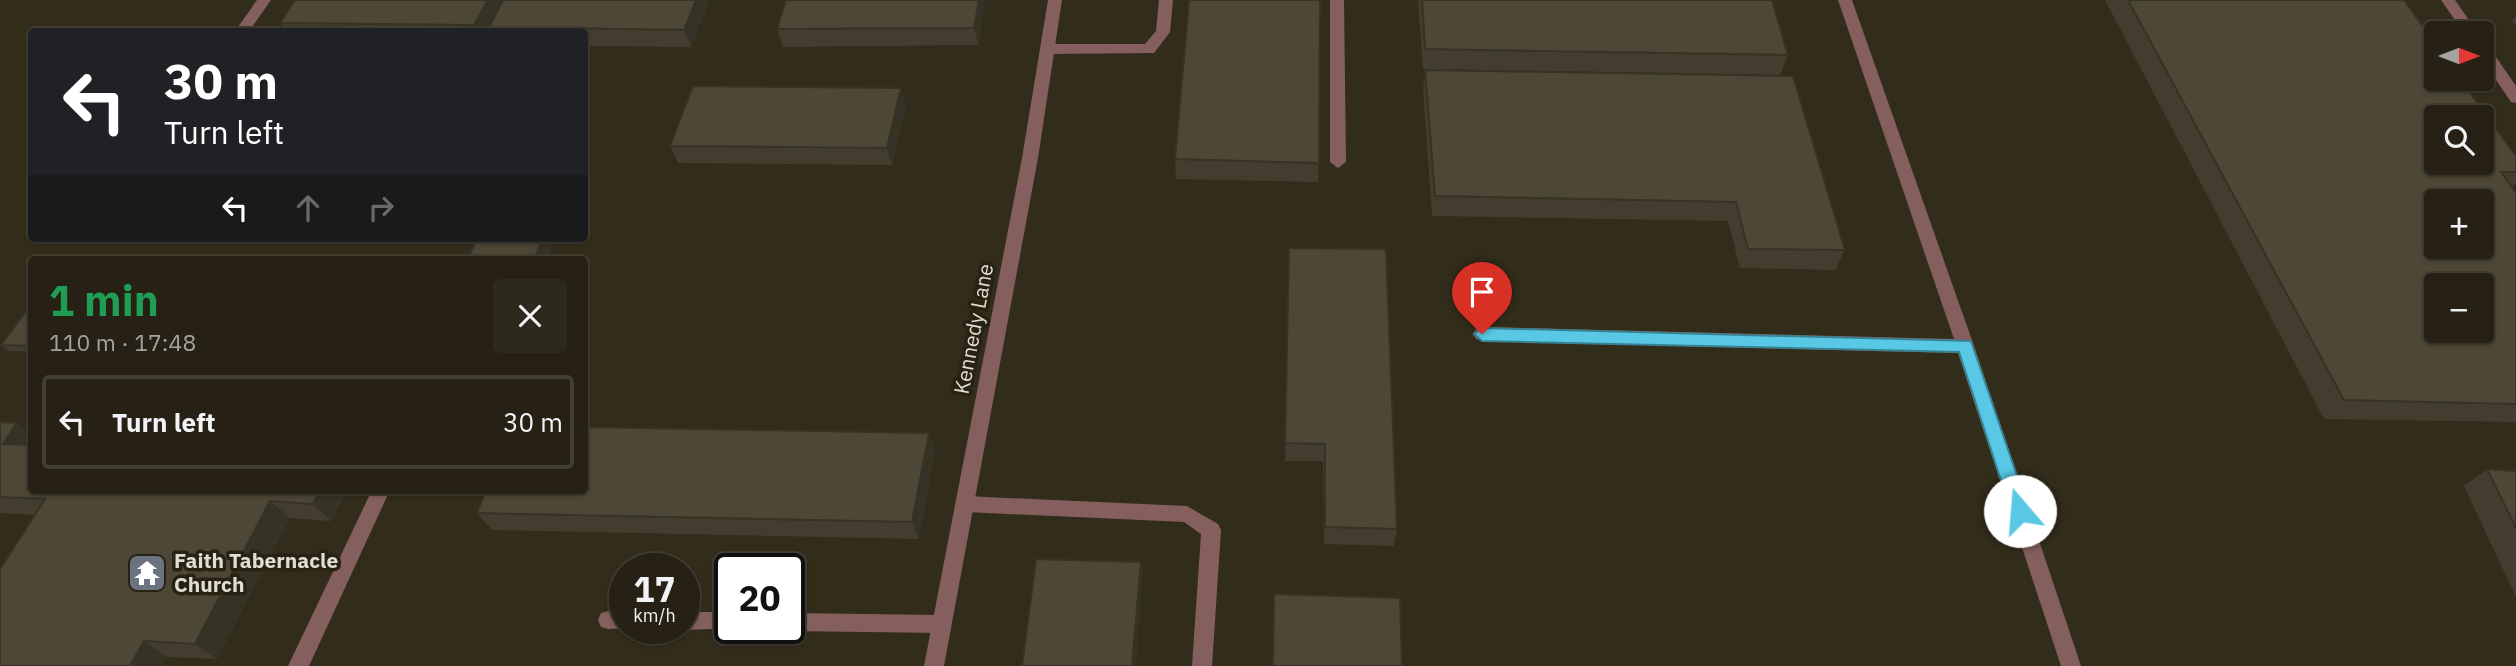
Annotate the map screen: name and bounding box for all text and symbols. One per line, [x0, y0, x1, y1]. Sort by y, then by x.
north arrow [2424, 21, 2494, 91]
map controls [2424, 21, 2494, 343]
text: 30 m [164, 49, 278, 112]
icon: left [49, 56, 140, 147]
button: search [2424, 105, 2494, 175]
text: Turn left [164, 111, 284, 153]
icon: left [216, 189, 254, 227]
icon: ahead [289, 189, 327, 227]
icon: right [362, 189, 400, 227]
button: + [2424, 189, 2494, 259]
street label: Kennedy Lane [947, 261, 999, 397]
pin [1452, 262, 1512, 334]
text: 1 min [49, 273, 159, 328]
icon: arrive [1463, 273, 1501, 311]
button: − [2424, 273, 2494, 343]
button: close [493, 279, 567, 353]
text: 110 m · 17:48 [49, 327, 196, 357]
icon: left [53, 403, 91, 441]
text: Turn left [112, 405, 215, 439]
text: 30 m [503, 405, 563, 439]
position arrow [1983, 474, 2057, 548]
place label: Faith Tabernacle Church [174, 546, 338, 598]
temple icon: Faith Tabernacle Church [126, 552, 168, 594]
speed limit sign: 20 [714, 553, 805, 644]
text: 17 [633, 566, 676, 612]
text: km/h [633, 604, 676, 627]

